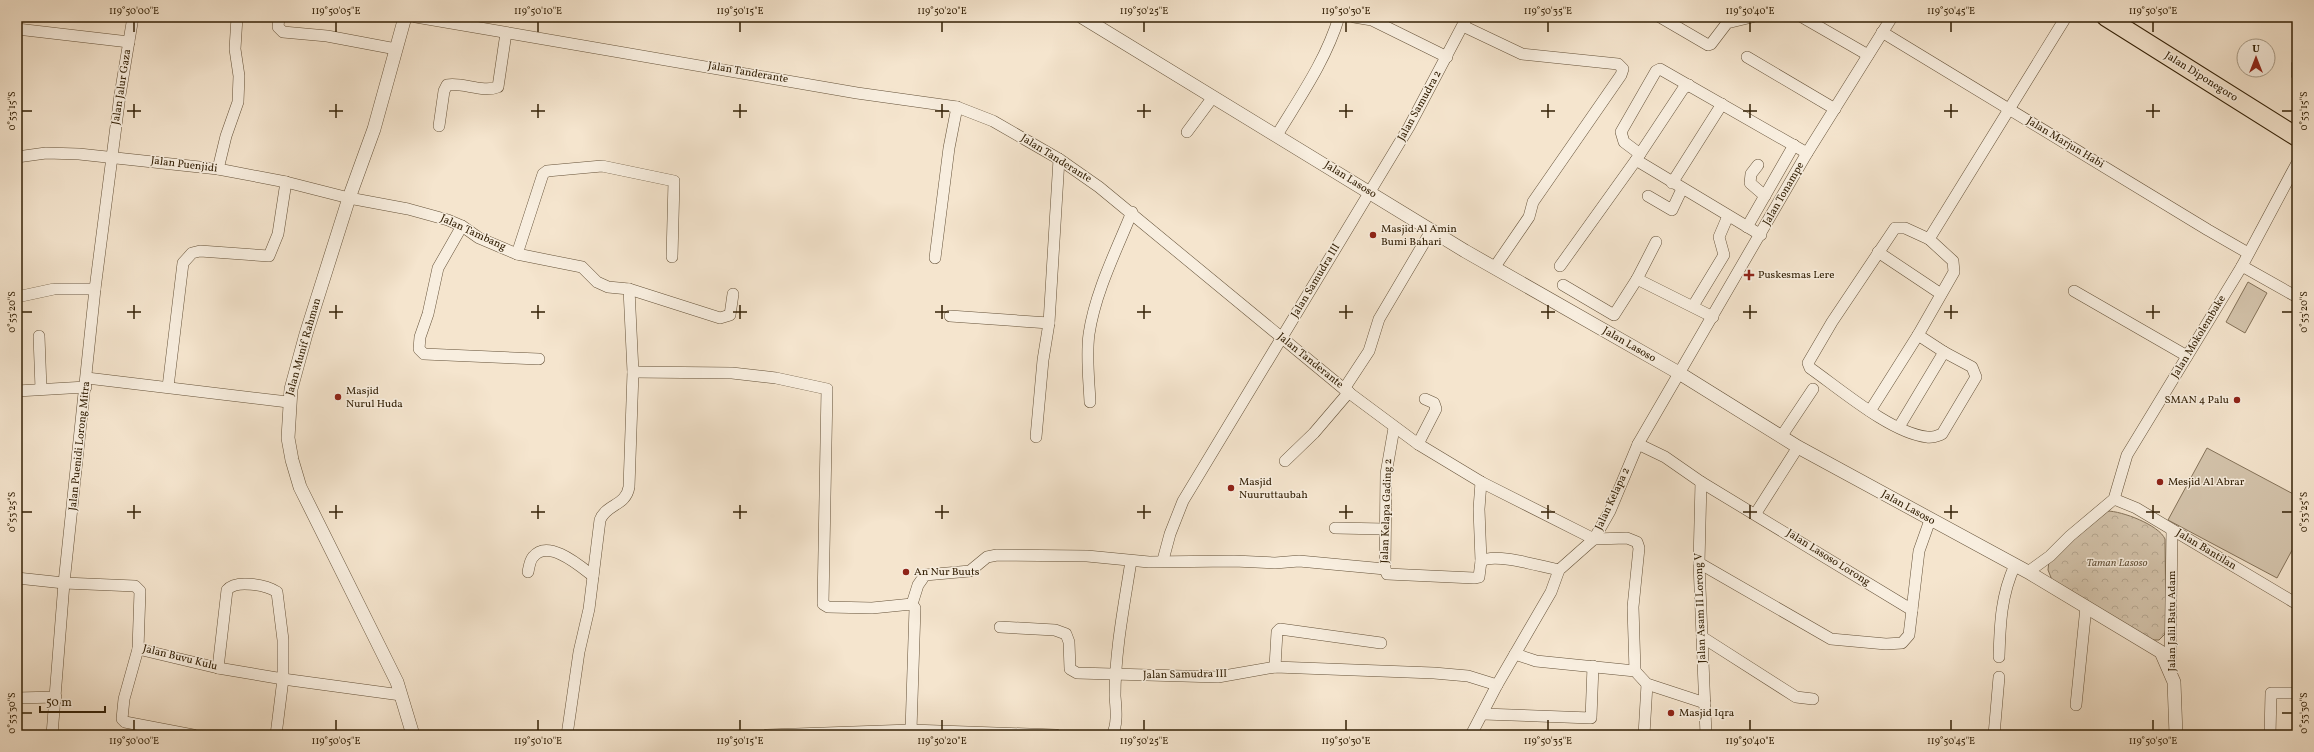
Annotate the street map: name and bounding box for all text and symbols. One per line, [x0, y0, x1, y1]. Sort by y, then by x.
text: 119°50'00"E [109, 4, 159, 18]
text: 119°50'05"E [312, 4, 360, 18]
text: 119°50'10"E [514, 4, 562, 18]
text: 119°50'15"E [716, 4, 764, 18]
text: 119°50'20"E [917, 4, 967, 18]
text: 119°50'25"E [1120, 4, 1168, 18]
text: 119°50'30"E [1321, 4, 1371, 18]
text: 119°50'35"E [1524, 4, 1572, 18]
text: 119°50'40"E [1725, 4, 1775, 18]
text: 119°50'45"E [1927, 4, 1975, 18]
text: 119°50'50"E [2129, 4, 2177, 18]
north arrow [2236, 38, 2276, 78]
text: U [2252, 42, 2260, 57]
street label: Jalan Jalur Gaza [109, 48, 135, 126]
street label: Jalan Diponegoro [2161, 48, 2241, 106]
street label: Jalan Tanderante [707, 59, 789, 87]
street label: Jalan Samudra 2 [1394, 68, 1446, 144]
text: 0°53'15"S [5, 91, 19, 131]
text: 0°53'15"S [2297, 91, 2311, 131]
street label: Jalan Marjun Habi [2023, 114, 2107, 172]
street label: Jalan Tanderante [1018, 131, 1094, 187]
street label: Jalan Puenjidi [150, 153, 218, 177]
street label: Jalan Lasoso [1321, 158, 1379, 202]
street label: Jalan Tonampe [1760, 159, 1808, 229]
street label: Jalan Tambang [438, 211, 509, 255]
place label: Masjid Al Amin Bumi Bahari [1381, 222, 1457, 250]
marker: Masjid Al Amin Bumi Bahari [1368, 230, 1378, 240]
street label: Jalan Samudra III [1288, 241, 1344, 321]
place label: Puskesmas Lere [1758, 268, 1834, 283]
marker: Puskesmas Lere [1743, 269, 1755, 281]
text: 0°53'20"S [5, 291, 19, 333]
text: 0°53'20"S [2297, 291, 2311, 333]
street label: Jalan Mokolembake [2168, 293, 2230, 381]
street label: Jalan Munif Rahman [283, 296, 325, 398]
street label: Jalan Lasoso [1600, 324, 1659, 366]
street label: Jalan Tanderante [1274, 330, 1346, 392]
street label: Jalan Puenidi Lorong Mitra [66, 380, 94, 512]
place label: Masjid Nurul Huda [346, 384, 403, 412]
marker: Masjid Nurul Huda [333, 392, 343, 402]
place label: SMAN 4 Palu [2164, 393, 2229, 408]
marker: SMAN 4 Palu [2232, 395, 2242, 405]
street label: Jalan Kelapa Gading 2 [1378, 458, 1396, 564]
street label: Jalan Kelapa 2 [1592, 465, 1634, 533]
place label: Masjid Nuuruttaubah [1239, 475, 1308, 503]
place label: Mesjid Al Abrar [2168, 475, 2245, 490]
marker: Mesjid Al Abrar [2155, 477, 2165, 487]
marker: Masjid Nuuruttaubah [1226, 483, 1236, 493]
street label: Jalan Lasoso [1878, 487, 1938, 529]
text: 0°53'25"S [5, 492, 19, 532]
text: 0°53'25"S [2297, 492, 2311, 532]
street label: Jalan Lasoso Lorong [1783, 526, 1873, 590]
street label: Jalan Bantilan [2173, 526, 2239, 574]
street label: Jalan Asam II Lorong V [1692, 552, 1710, 664]
park label: Taman Lasoso [2086, 556, 2148, 571]
place label: An Nur Buuts [914, 565, 980, 580]
marker: An Nur Buuts [901, 567, 911, 577]
street label: Jalan Jalil Batu Adam [2165, 570, 2180, 672]
street label: Jalan Buvu Kulu [141, 641, 219, 675]
street label: Jalan Samudra III [1143, 667, 1227, 683]
scale bar [40, 688, 105, 714]
text: 0°53'30"S [5, 692, 19, 734]
text: 0°53'30"S [2297, 692, 2311, 734]
text: 50 m [46, 695, 72, 711]
place label: Masjid Iqra [1679, 706, 1735, 721]
marker: Masjid Iqra [1666, 708, 1676, 718]
text: 119°50'00"E [109, 734, 159, 748]
text: 119°50'05"E [312, 734, 360, 748]
text: 119°50'10"E [514, 734, 562, 748]
text: 119°50'15"E [716, 734, 764, 748]
text: 119°50'20"E [917, 734, 967, 748]
text: 119°50'25"E [1120, 734, 1168, 748]
text: 119°50'30"E [1321, 734, 1371, 748]
text: 119°50'35"E [1524, 734, 1572, 748]
text: 119°50'40"E [1725, 734, 1775, 748]
text: 119°50'45"E [1927, 734, 1975, 748]
text: 119°50'50"E [2129, 734, 2177, 748]

